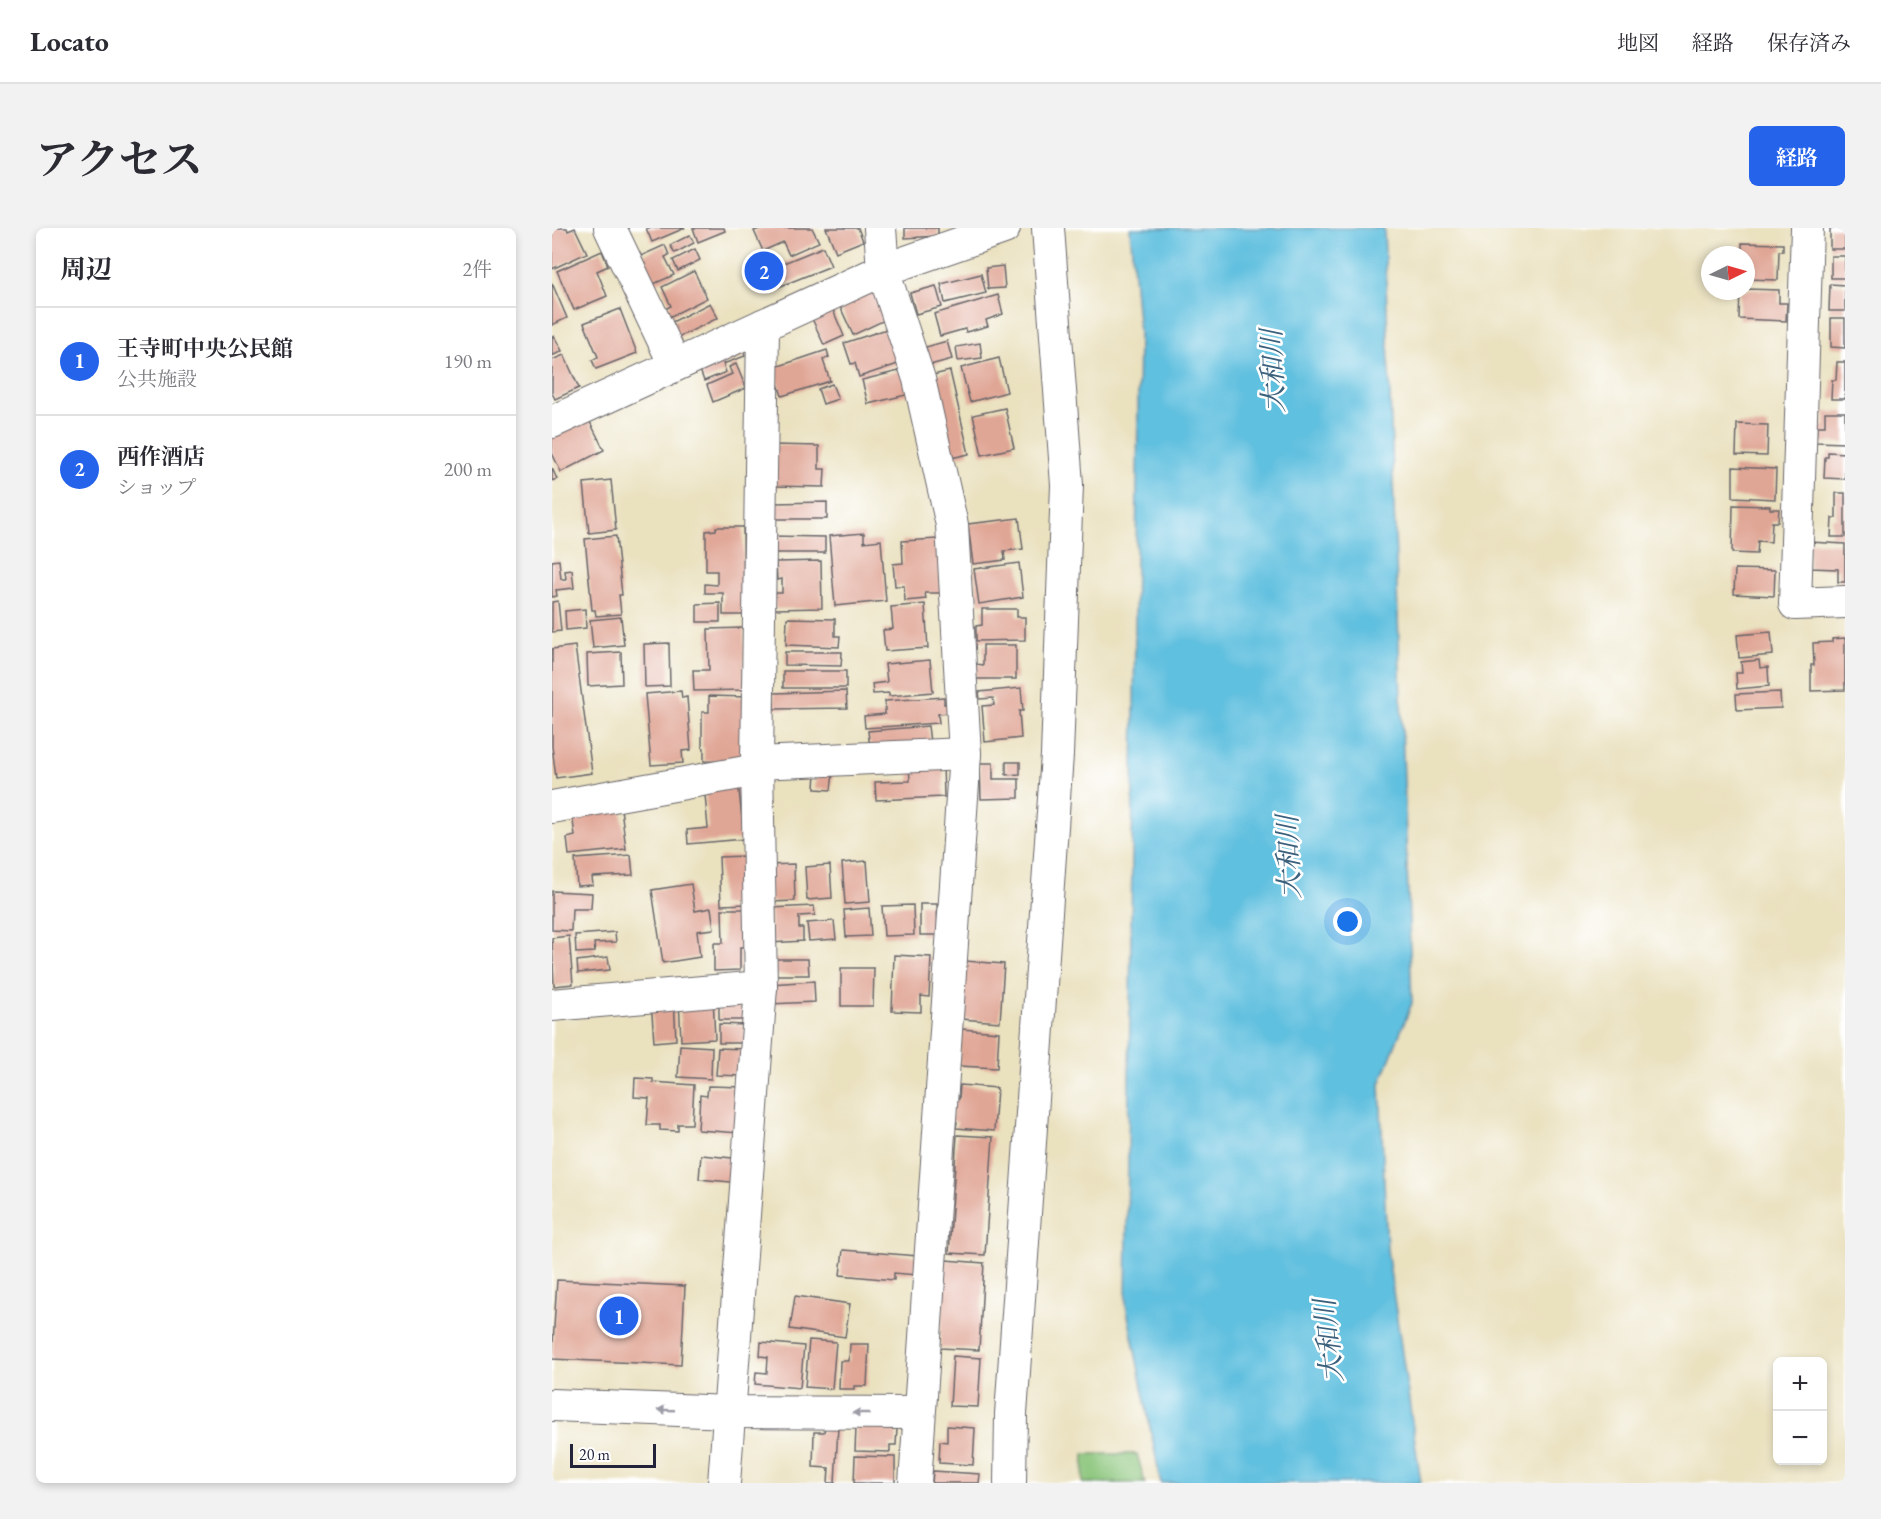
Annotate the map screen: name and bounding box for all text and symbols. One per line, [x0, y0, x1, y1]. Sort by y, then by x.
text: Locato [30, 23, 109, 59]
text: 地図 [1617, 29, 1659, 56]
text: 経路 [1692, 29, 1734, 56]
text: 保存済み [1767, 29, 1851, 56]
button: 経路 [1749, 126, 1845, 186]
text: アクセス [36, 132, 203, 187]
north arrow [1701, 246, 1755, 300]
pin: 2 [744, 248, 784, 294]
text: 周辺 [60, 252, 112, 286]
text: 2件 [462, 256, 492, 282]
water label: 大和川 [1252, 325, 1291, 414]
text: 王寺町中央公民館 [117, 334, 293, 363]
text: 1 [74, 348, 85, 374]
text: 190 m [444, 348, 492, 374]
text: 公共施設 [117, 366, 197, 392]
text: 西作酒店 [117, 442, 205, 471]
text: 2 [74, 456, 85, 482]
text: 200 m [444, 456, 492, 482]
text: ショップ [117, 474, 197, 500]
water label: 大和川 [1268, 811, 1307, 900]
your location [1333, 907, 1362, 936]
pin: 1 [600, 1294, 638, 1338]
water label: 大和川 [1305, 1294, 1350, 1385]
map controls [1773, 1357, 1827, 1465]
button: + [1773, 1357, 1827, 1411]
one-way arrow [656, 1405, 675, 1414]
one-way arrow [851, 1408, 870, 1418]
button: − [1773, 1411, 1827, 1465]
scale bar [570, 1441, 656, 1468]
text: 20 m [579, 1444, 610, 1465]

